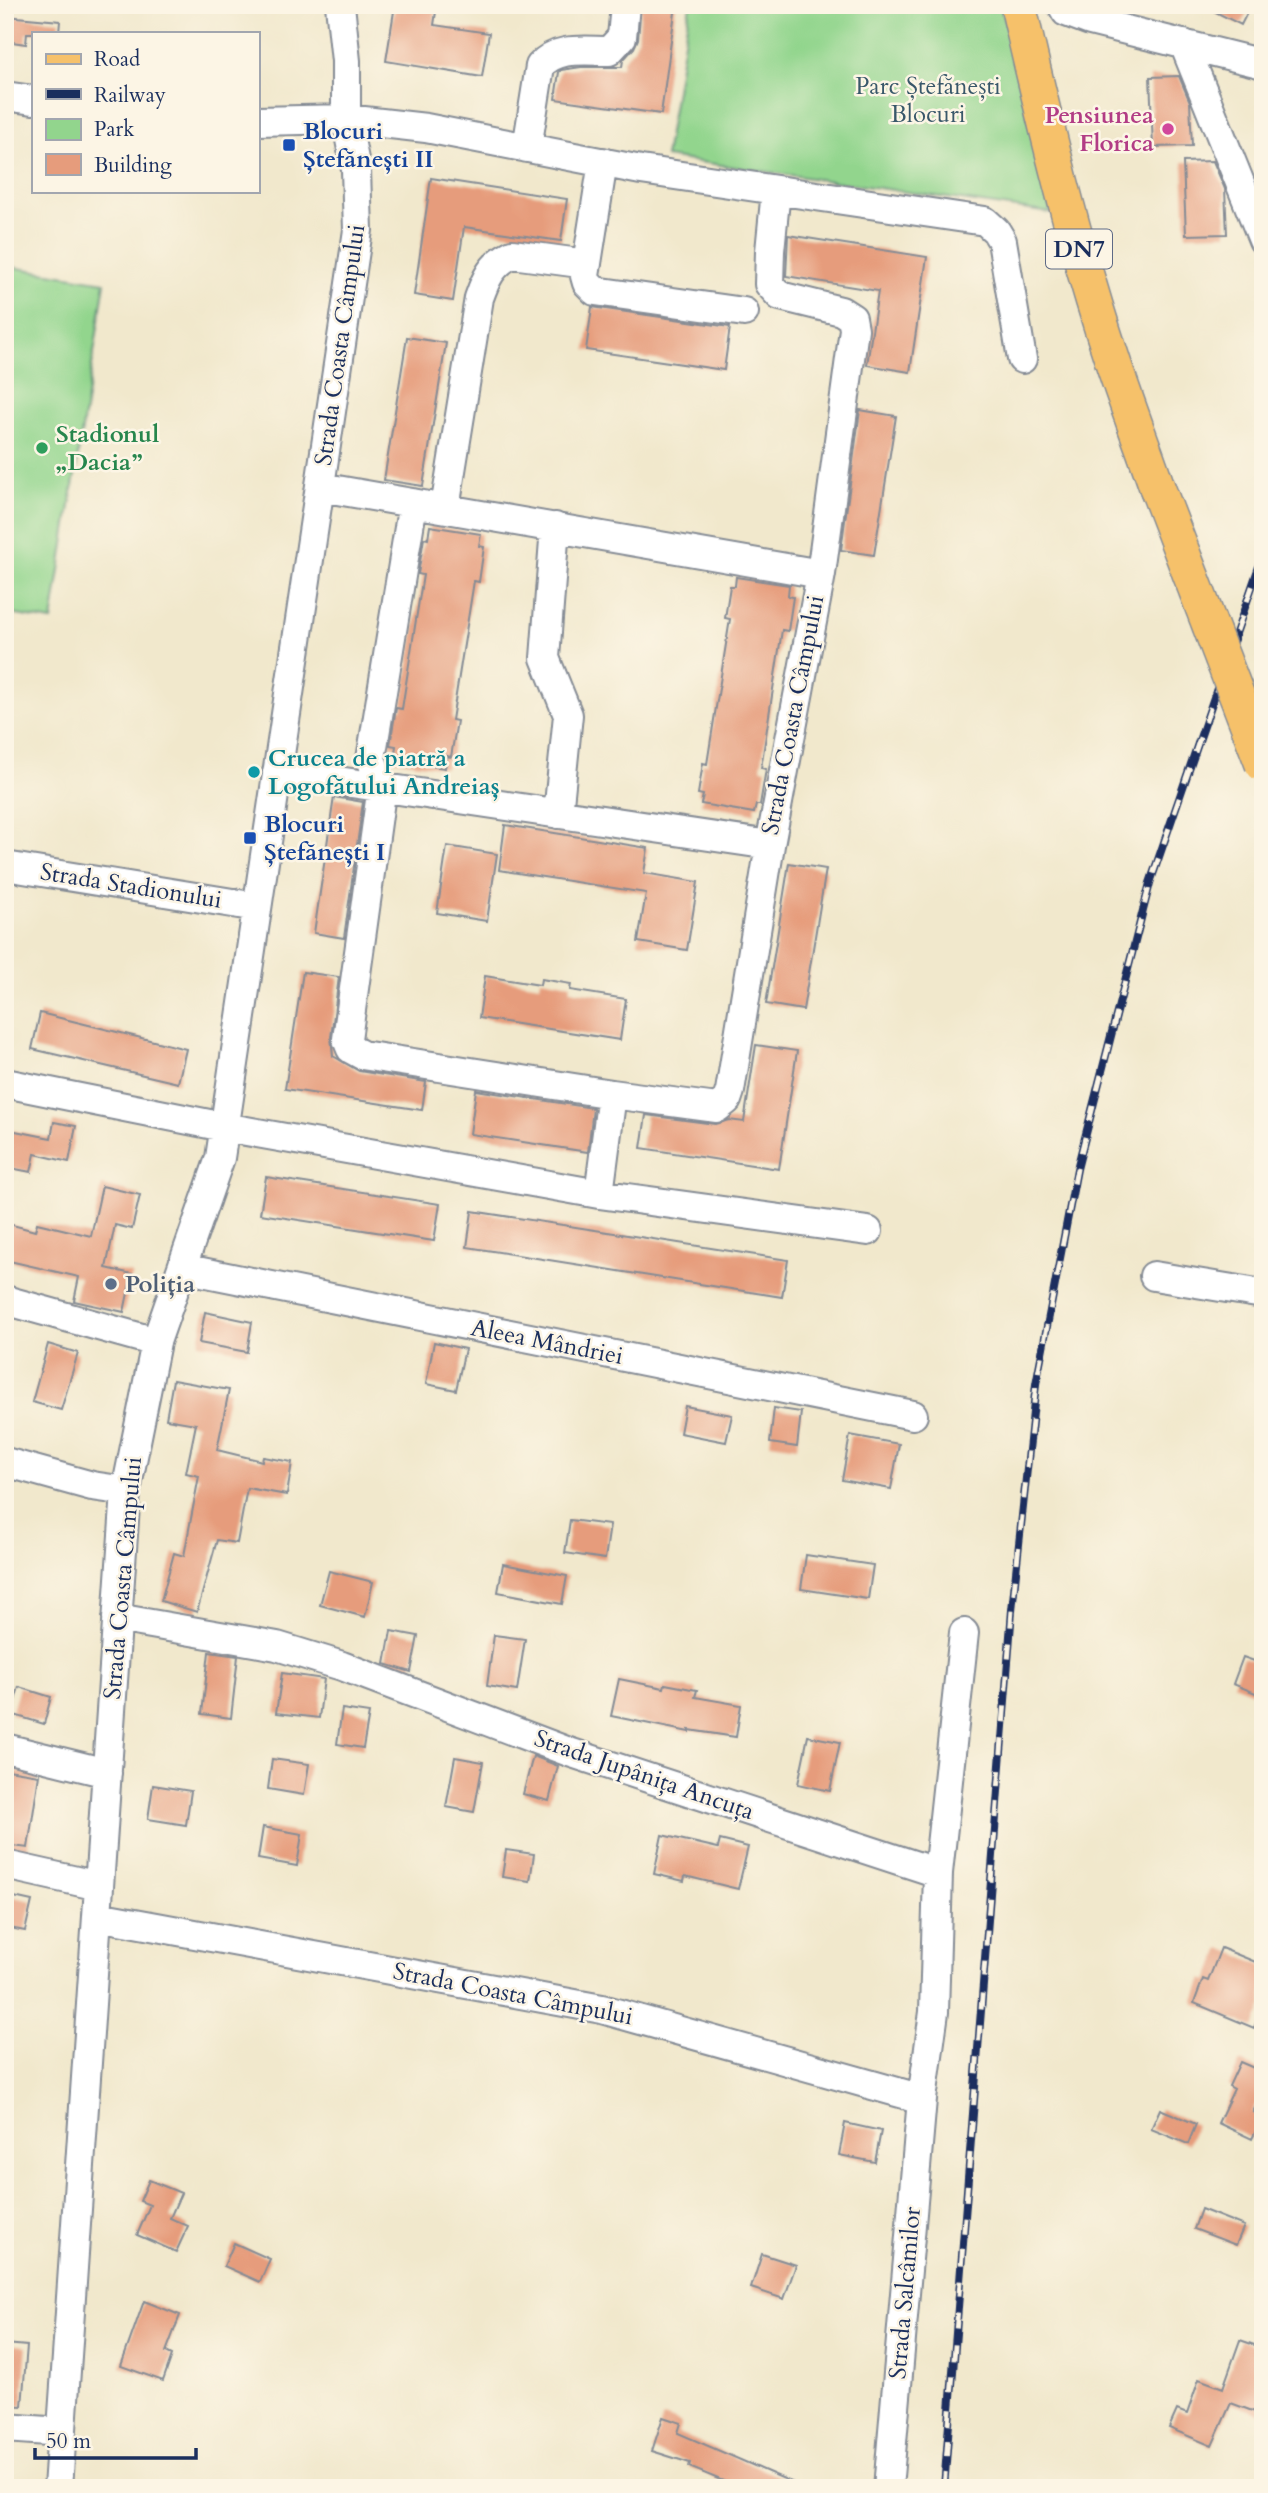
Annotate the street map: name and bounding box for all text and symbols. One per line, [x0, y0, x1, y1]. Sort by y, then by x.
legend [32, 32, 259, 192]
text: Road [94, 45, 140, 74]
park label: Parc Ștefănești Blocuri [855, 70, 1001, 131]
text: Railway [94, 81, 166, 110]
place label: Pensiunea Florica [1045, 99, 1154, 160]
text: Park [94, 115, 135, 144]
place label: Blocuri Ștefănești II [303, 115, 433, 176]
marker: Pensiunea Florica [1160, 121, 1176, 137]
marker: Blocuri Ștefănești II [281, 137, 297, 153]
text: Building [94, 151, 172, 180]
street label: Strada Coasta Câmpului [307, 222, 373, 468]
road number: DN7 [1046, 230, 1112, 268]
place label: Stadionul „Dacia” [56, 418, 159, 479]
marker: Stadionul „Dacia” [34, 440, 50, 456]
street label: Strada Coasta Câmpului [754, 592, 832, 838]
place label: Crucea de piatră a Logofătului Andreiaș [268, 742, 500, 803]
marker: Crucea de piatră a Logofătului Andreiaș [246, 764, 262, 780]
place label: Blocuri Ștefănești I [264, 808, 385, 869]
marker: Blocuri Ștefănești I [242, 830, 258, 846]
street label: Strada Stadionului [38, 855, 225, 917]
place label: Poliția [125, 1268, 195, 1301]
marker: Poliția [103, 1276, 119, 1292]
street label: Aleea Mândriei [468, 1311, 626, 1373]
street label: Strada Coasta Câmpului [96, 1455, 150, 1701]
street label: Strada Jupânița Ancuța [530, 1722, 759, 1828]
street label: Strada Coasta Câmpului [390, 1955, 636, 2033]
street label: Strada Salcâmilor [881, 2205, 929, 2381]
scale bar [35, 2416, 196, 2460]
text: 50 m [46, 2427, 91, 2456]

